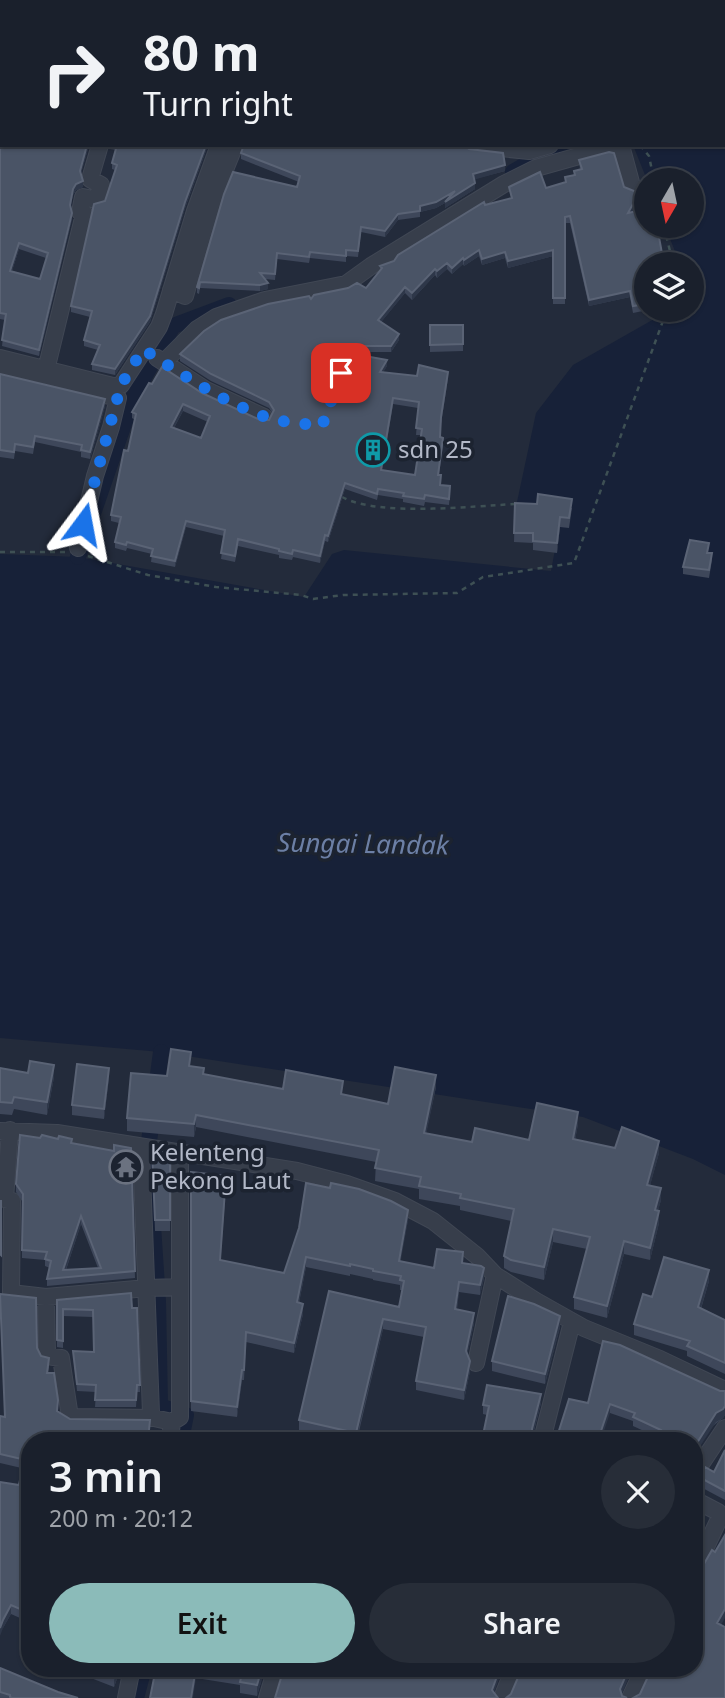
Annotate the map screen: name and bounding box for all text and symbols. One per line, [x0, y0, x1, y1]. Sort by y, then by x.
text: 80 m [143, 19, 260, 85]
icon: right [28, 28, 119, 119]
text: Turn right [143, 82, 293, 125]
north arrow [634, 168, 704, 238]
map controls [634, 168, 704, 322]
button: layers [634, 252, 704, 322]
pin [311, 343, 371, 403]
icon: arrive [322, 354, 360, 392]
building icon: sdn 25 [354, 431, 392, 469]
place label: sdn 25 [398, 432, 473, 465]
position arrow [46, 487, 120, 561]
water label: Sungai Landak [277, 824, 450, 863]
place label: Kelenteng Pekong Laut [150, 1135, 291, 1196]
temple icon: Kelenteng Pekong Laut [107, 1148, 145, 1186]
text: 3 min [49, 1447, 163, 1504]
button: close [601, 1455, 675, 1529]
text: 200 m · 20:12 [49, 1502, 193, 1534]
button: Exit [49, 1583, 355, 1663]
button: Share [369, 1583, 675, 1663]

